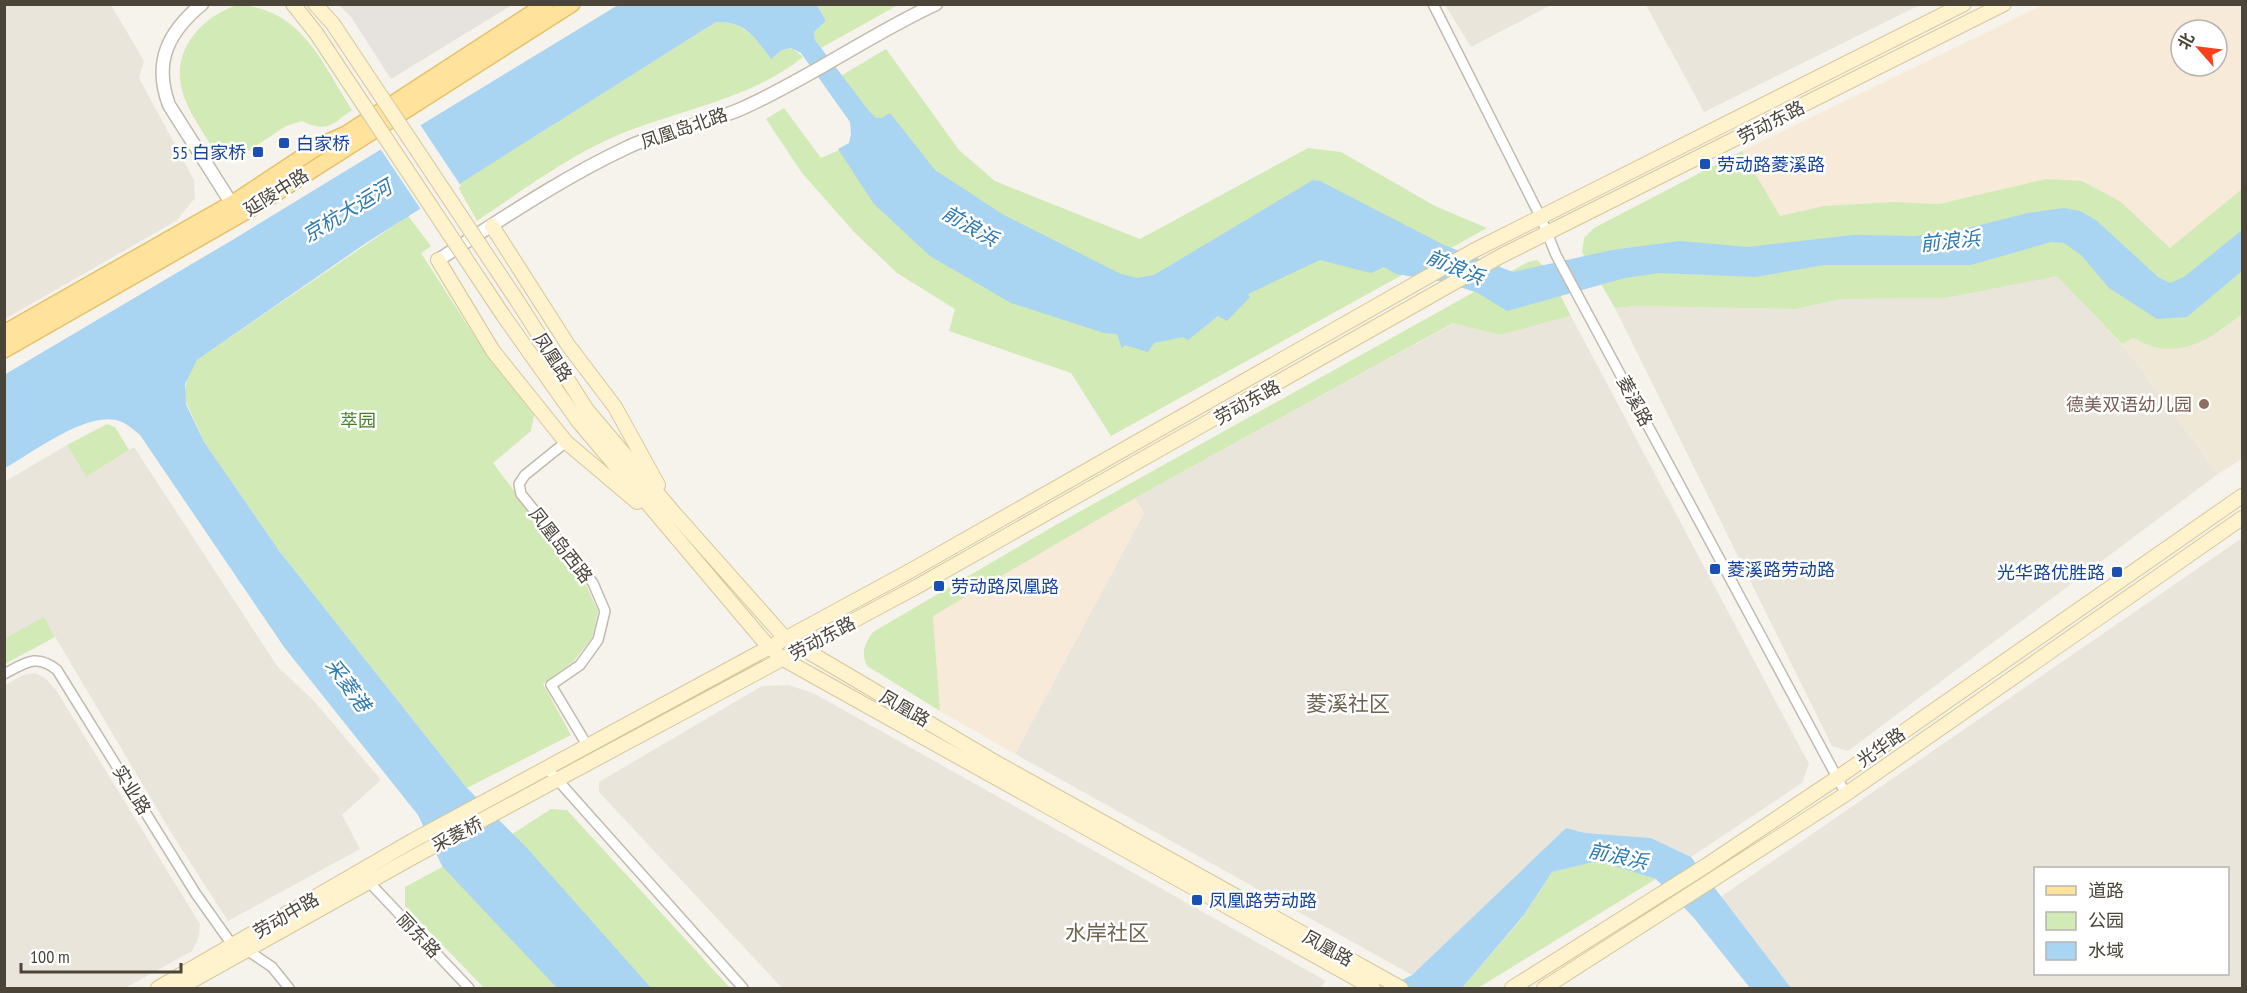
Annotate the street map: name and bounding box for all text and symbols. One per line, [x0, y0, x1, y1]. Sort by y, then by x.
north arrow [2169, 18, 2229, 78]
text: 北 [2173, 29, 2198, 53]
street label: 劳动东路 [1734, 95, 1808, 149]
street label: 凤凰岛北路 [638, 102, 730, 154]
place label: 白家桥 [296, 132, 350, 155]
marker: 白家桥 [277, 136, 291, 150]
place label: 55 白家桥 [172, 141, 246, 164]
marker: 55 白家桥 [251, 145, 265, 159]
place label: 劳动路菱溪路 [1717, 153, 1825, 176]
marker: 劳动路菱溪路 [1698, 157, 1712, 171]
street label: 延陵中路 [239, 163, 313, 221]
water label: 京杭大运河 [297, 172, 400, 248]
water label: 前浪浜 [938, 200, 1004, 253]
water label: 前浪浜 [1919, 225, 1983, 257]
water label: 前浪浜 [1422, 243, 1490, 291]
street label: 凤凰路 [529, 328, 577, 386]
street label: 菱溪路 [1612, 372, 1658, 430]
street label: 劳动东路 [1210, 374, 1284, 430]
place label: 德美双语幼儿园 [2066, 393, 2192, 416]
marker: 德美双语幼儿园 [2197, 397, 2211, 411]
park label: 萃园 [340, 409, 376, 432]
street label: 凤凰岛西路 [524, 502, 598, 588]
place label: 菱溪路劳动路 [1727, 558, 1835, 581]
place label: 光华路优胜路 [1997, 561, 2105, 584]
marker: 菱溪路劳动路 [1708, 562, 1722, 576]
marker: 光华路优胜路 [2110, 565, 2124, 579]
place label: 劳动路凤凰路 [951, 575, 1059, 598]
marker: 劳动路凤凰路 [932, 579, 946, 593]
street label: 劳动东路 [785, 611, 859, 665]
water label: 采菱港 [320, 653, 378, 719]
street label: 凤凰路 [876, 685, 934, 731]
district label: 菱溪社区 [1306, 690, 1390, 717]
street label: 光华路 [1852, 722, 1910, 772]
street label: 实业路 [108, 761, 156, 819]
street label: 采菱桥 [428, 811, 486, 857]
water label: 前浪浜 [1586, 837, 1652, 875]
legend [2034, 867, 2229, 975]
text: 道路 [2088, 879, 2124, 902]
street label: 劳动中路 [249, 887, 323, 943]
place label: 凤凰路劳动路 [1209, 889, 1317, 912]
marker: 凤凰路劳动路 [1190, 893, 1204, 907]
street label: 丽东路 [392, 907, 446, 963]
text: 公园 [2088, 909, 2124, 932]
district label: 水岸社区 [1065, 919, 1149, 946]
street label: 凤凰路 [1299, 925, 1357, 971]
scale bar [21, 936, 182, 974]
text: 水域 [2088, 939, 2124, 962]
text: 100 m [30, 945, 70, 968]

